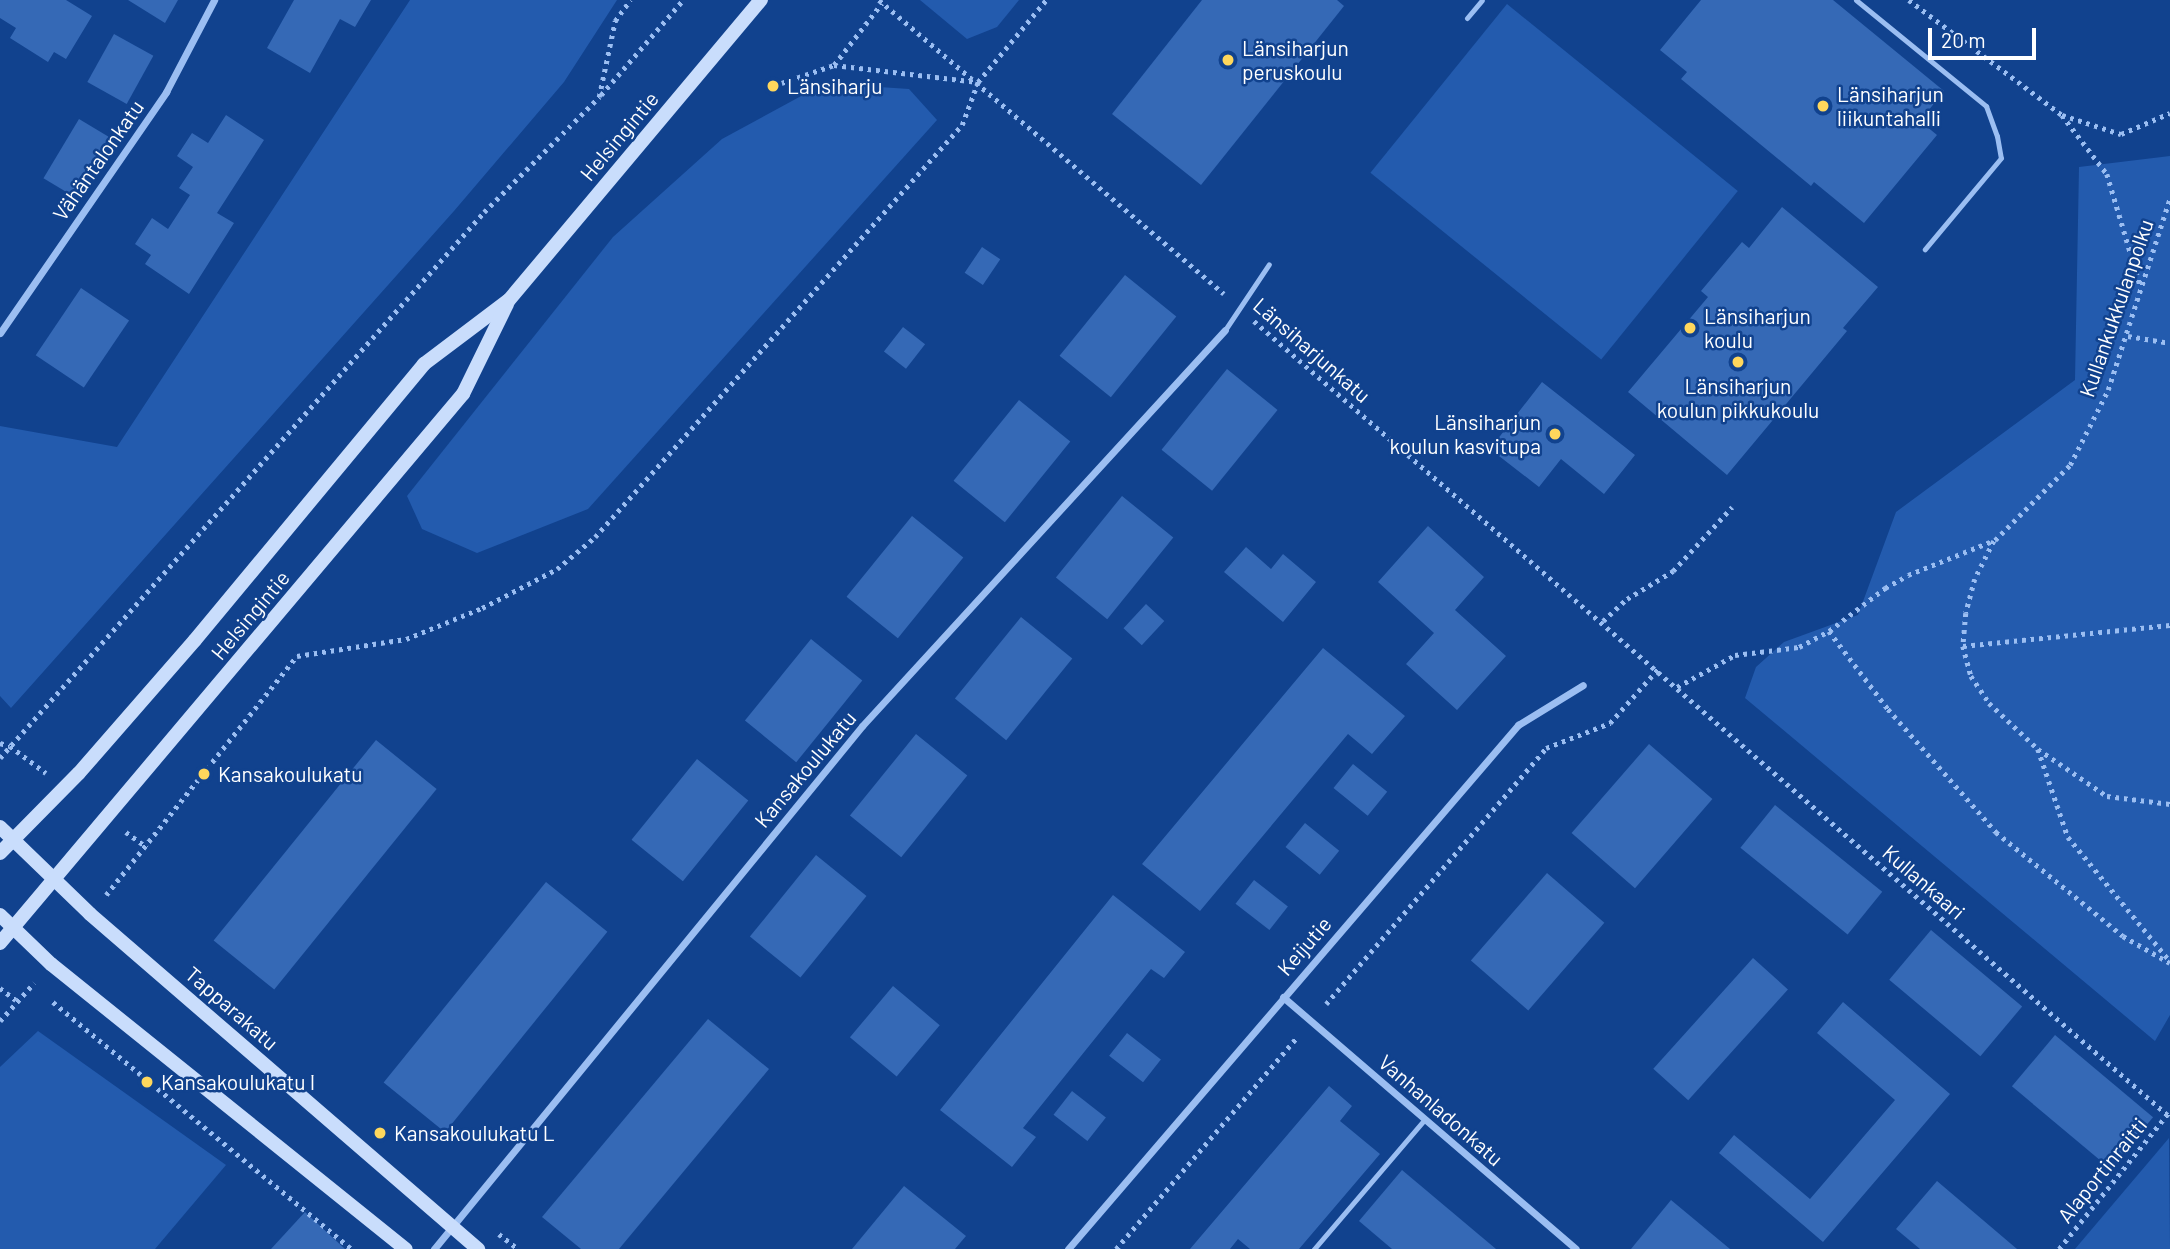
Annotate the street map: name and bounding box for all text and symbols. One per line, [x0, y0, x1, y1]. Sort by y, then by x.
scale bar [1932, 14, 2040, 58]
text: 20 m [1941, 27, 1986, 52]
place label: Länsiharjun peruskoulu [1242, 35, 1349, 85]
marker: Länsiharjun peruskoulu [1220, 52, 1236, 68]
place label: Länsiharju [787, 73, 883, 99]
marker: Länsiharju [765, 78, 781, 94]
place label: Länsiharjun liikuntahalli [1837, 81, 1944, 131]
street label: Helsingintie [574, 86, 664, 186]
street label: Vähäntalonkatu [47, 95, 149, 225]
marker: Länsiharjun liikuntahalli [1815, 98, 1831, 114]
street label: Kullankukkulanpolku [2074, 216, 2158, 400]
street label: Länsiharjunkatu [1248, 292, 1376, 408]
place label: Länsiharjun koulu [1704, 303, 1811, 353]
marker: Länsiharjun koulu [1682, 320, 1698, 336]
marker: Länsiharjun koulun pikkukoulu [1730, 354, 1746, 370]
place label: Länsiharjun koulun pikkukoulu [1657, 373, 1819, 423]
place label: Länsiharjun koulun kasvitupa [1390, 409, 1541, 459]
marker: Länsiharjun koulun kasvitupa [1547, 426, 1563, 442]
street label: Helsingintie [205, 565, 295, 665]
street label: Kansakoulukatu [749, 706, 861, 832]
place label: Kansakoulukatu [218, 761, 363, 787]
marker: Kansakoulukatu [196, 766, 212, 782]
street label: Kullankaari [1878, 840, 1970, 924]
street label: Keijutie [1272, 911, 1336, 981]
street label: Tapparakatu [181, 961, 283, 1055]
street label: Vanhanladonkatu [1374, 1049, 1508, 1171]
place label: Kansakoulukatu I [161, 1069, 315, 1095]
marker: Kansakoulukatu I [139, 1074, 155, 1090]
street label: Alaportinraitti [2052, 1112, 2152, 1228]
place label: Kansakoulukatu L [394, 1120, 555, 1146]
marker: Kansakoulukatu L [372, 1125, 388, 1141]

